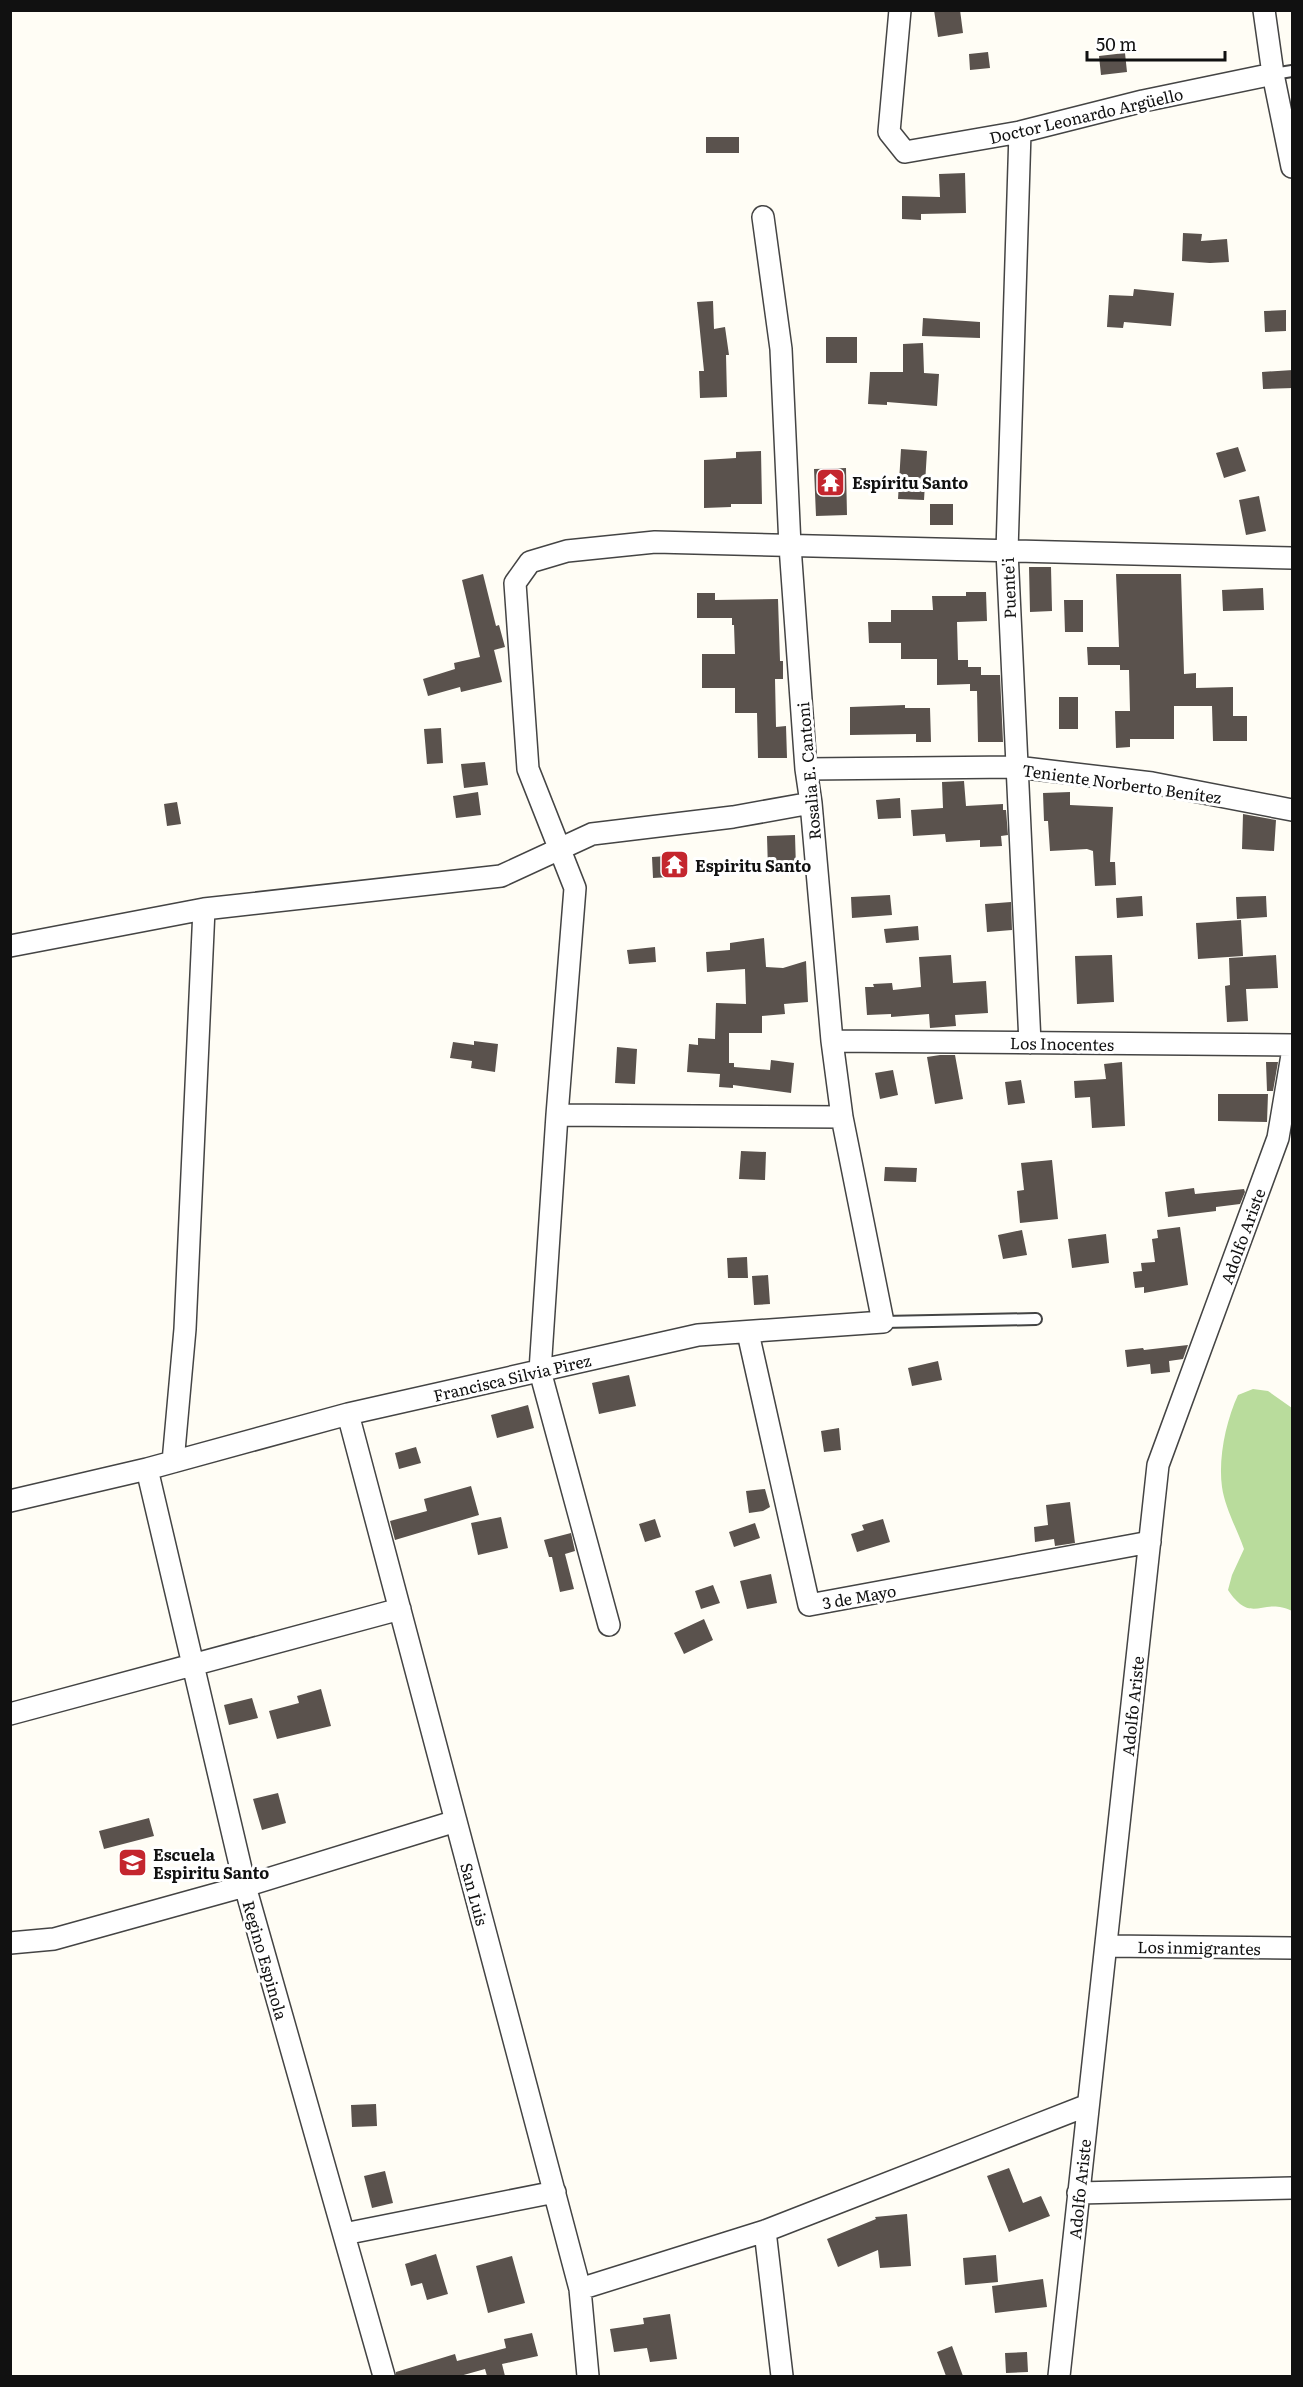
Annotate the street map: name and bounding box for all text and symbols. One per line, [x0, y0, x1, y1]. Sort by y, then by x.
scale bar [1087, 24, 1225, 62]
text: 50 m [1096, 30, 1137, 57]
street label: Doctor Leonardo Argüello [987, 81, 1185, 149]
temple icon: Espíritu Santo [815, 466, 847, 498]
place label: Espíritu Santo [852, 470, 968, 494]
street label: Puente'i [995, 557, 1021, 619]
street label: Rosalia E. Cantoni [790, 701, 826, 841]
street label: Teniente Norberto Benítez [1021, 757, 1223, 809]
temple icon: Espiritu Santo [658, 849, 690, 881]
place label: Espiritu Santo [695, 853, 811, 877]
street label: Los Inocentes [1010, 1030, 1114, 1056]
street label: Adolfo Ariste [1214, 1185, 1270, 1287]
street label: Francisca Silvia Pirez [431, 1347, 593, 1407]
street label: 3 de Mayo [820, 1578, 898, 1614]
street label: Adolfo Ariste [1115, 1655, 1149, 1757]
place label: Escuela Espiritu Santo [153, 1842, 269, 1884]
school or university icon: Escuela Espiritu Santo [116, 1847, 148, 1879]
street label: San Luis [455, 1860, 495, 1928]
street label: Regino Espinola [238, 1898, 295, 2023]
street label: Los inmigrantes [1137, 1934, 1261, 1960]
street label: Adolfo Ariste [1062, 2138, 1096, 2240]

